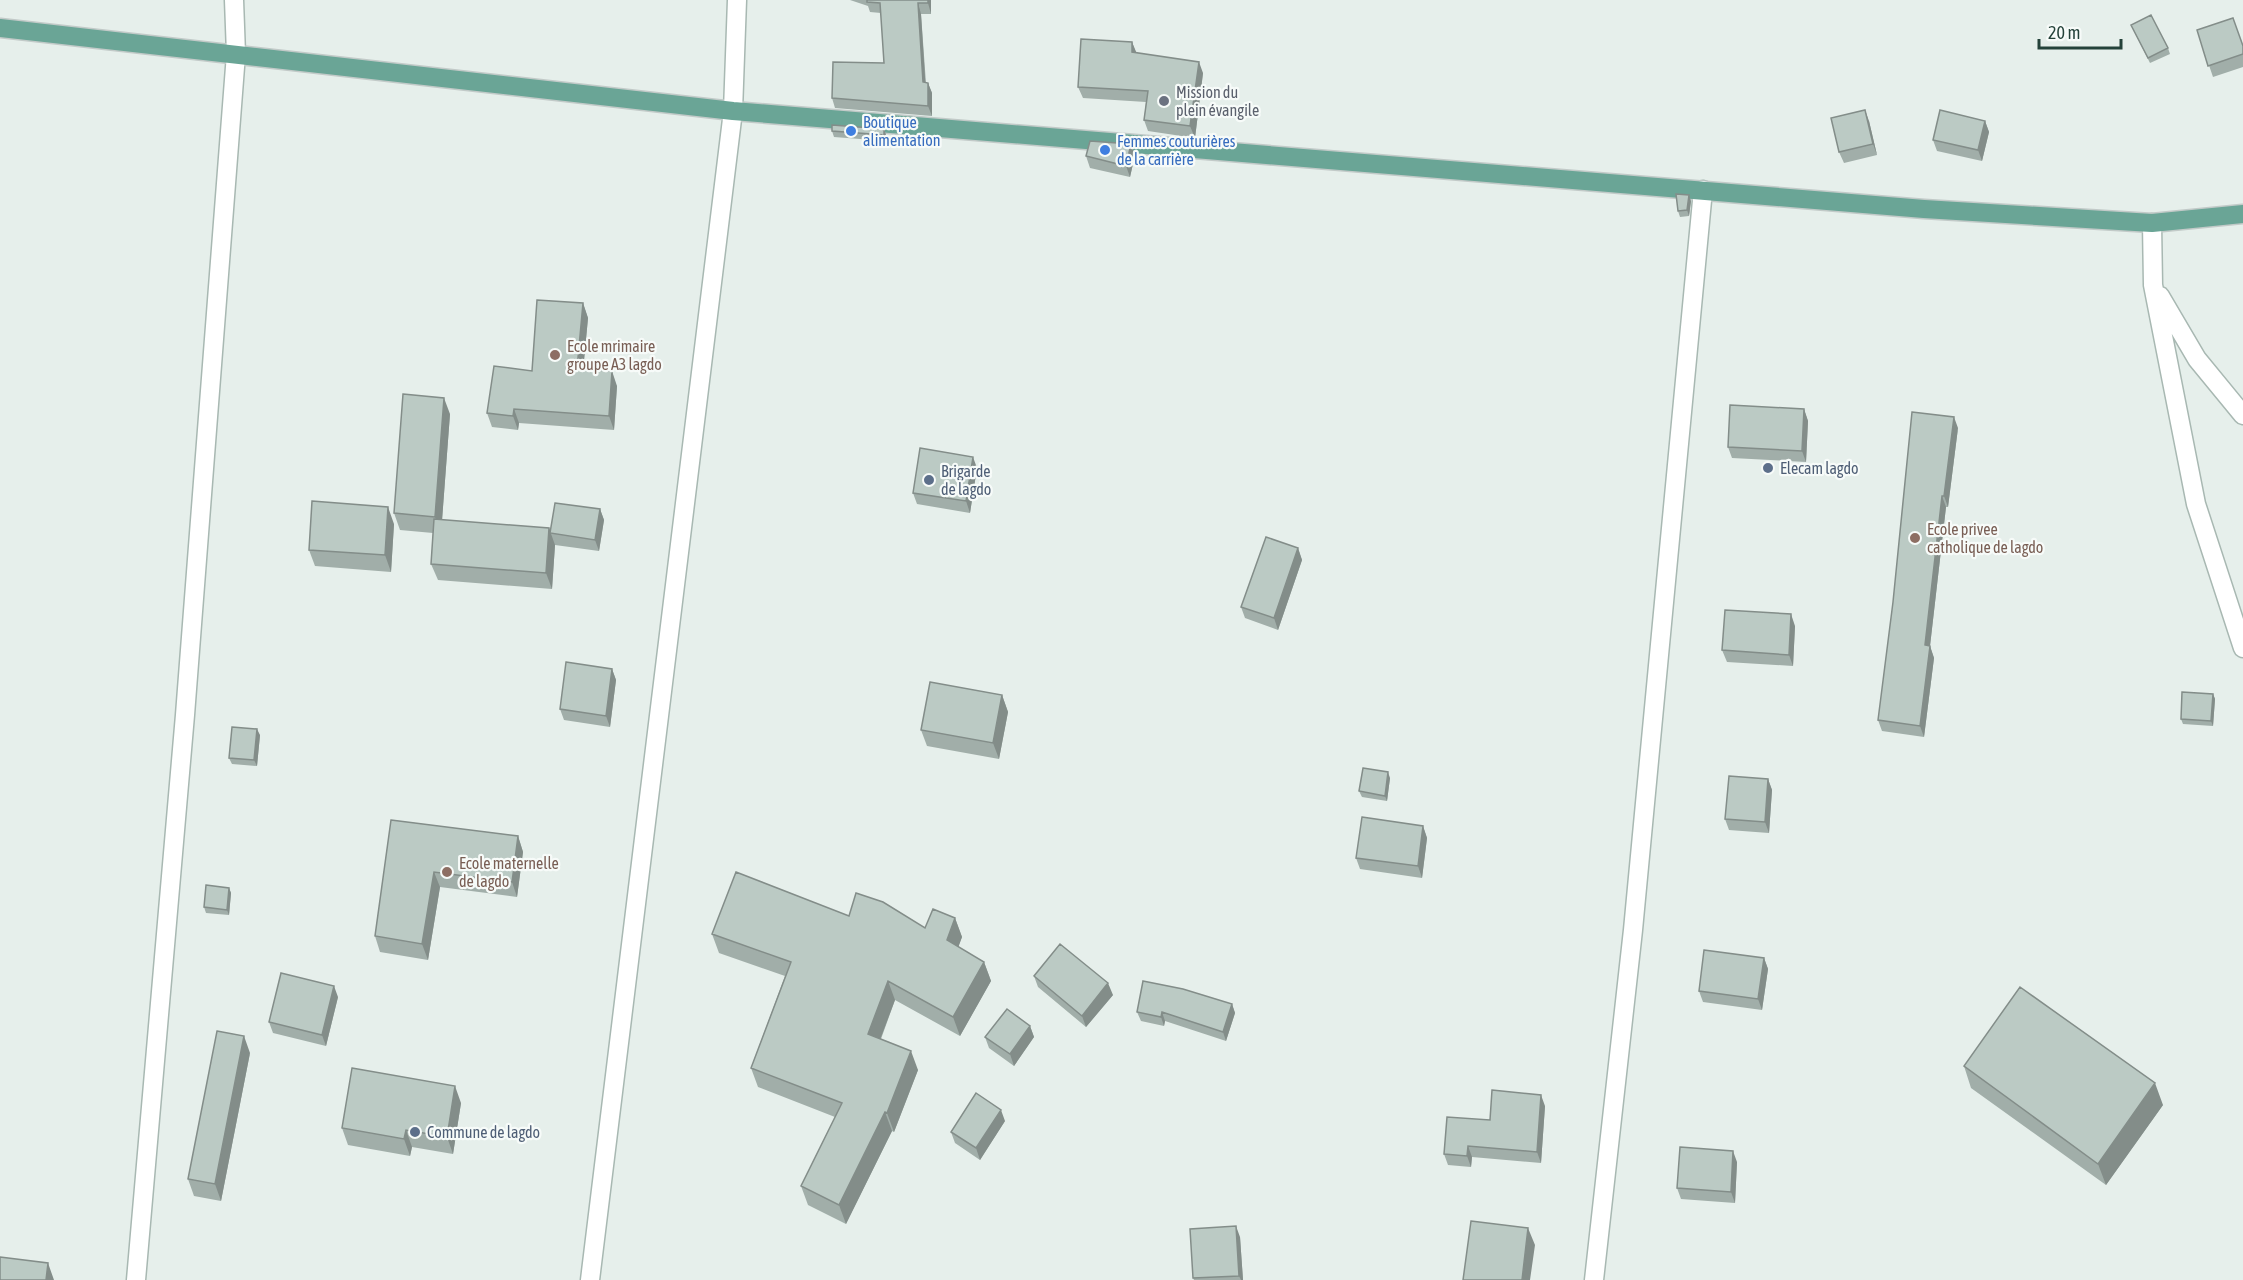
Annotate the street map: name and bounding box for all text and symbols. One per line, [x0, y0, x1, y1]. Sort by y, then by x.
scale bar [2039, 12, 2122, 50]
text: 20 m [2048, 22, 2080, 43]
place label: Mission du plein évangile [1176, 83, 1259, 120]
marker: Mission du plein évangile [1157, 94, 1171, 108]
place label: Boutique alimentation [863, 113, 941, 149]
marker: Boutique alimentation [844, 124, 858, 138]
place label: Femmes couturières de la carrière [1117, 132, 1236, 168]
marker: Femmes couturières de la carrière [1098, 143, 1112, 157]
place label: Ecole mrimaire groupe A3 lagdo [567, 337, 662, 374]
marker: Ecole mrimaire groupe A3 lagdo [548, 348, 562, 362]
place label: Elecam lagdo [1780, 459, 1859, 478]
marker: Elecam lagdo [1761, 461, 1775, 475]
place label: Brigarde de lagdo [941, 462, 991, 499]
marker: Brigarde de lagdo [922, 473, 936, 487]
place label: Ecole privee catholique de lagdo [1927, 520, 2043, 557]
marker: Ecole privee catholique de lagdo [1908, 531, 1922, 545]
place label: Ecole maternelle de lagdo [459, 854, 559, 891]
marker: Ecole maternelle de lagdo [440, 865, 454, 879]
place label: Commune de lagdo [427, 1123, 540, 1142]
marker: Commune de lagdo [408, 1125, 422, 1139]

